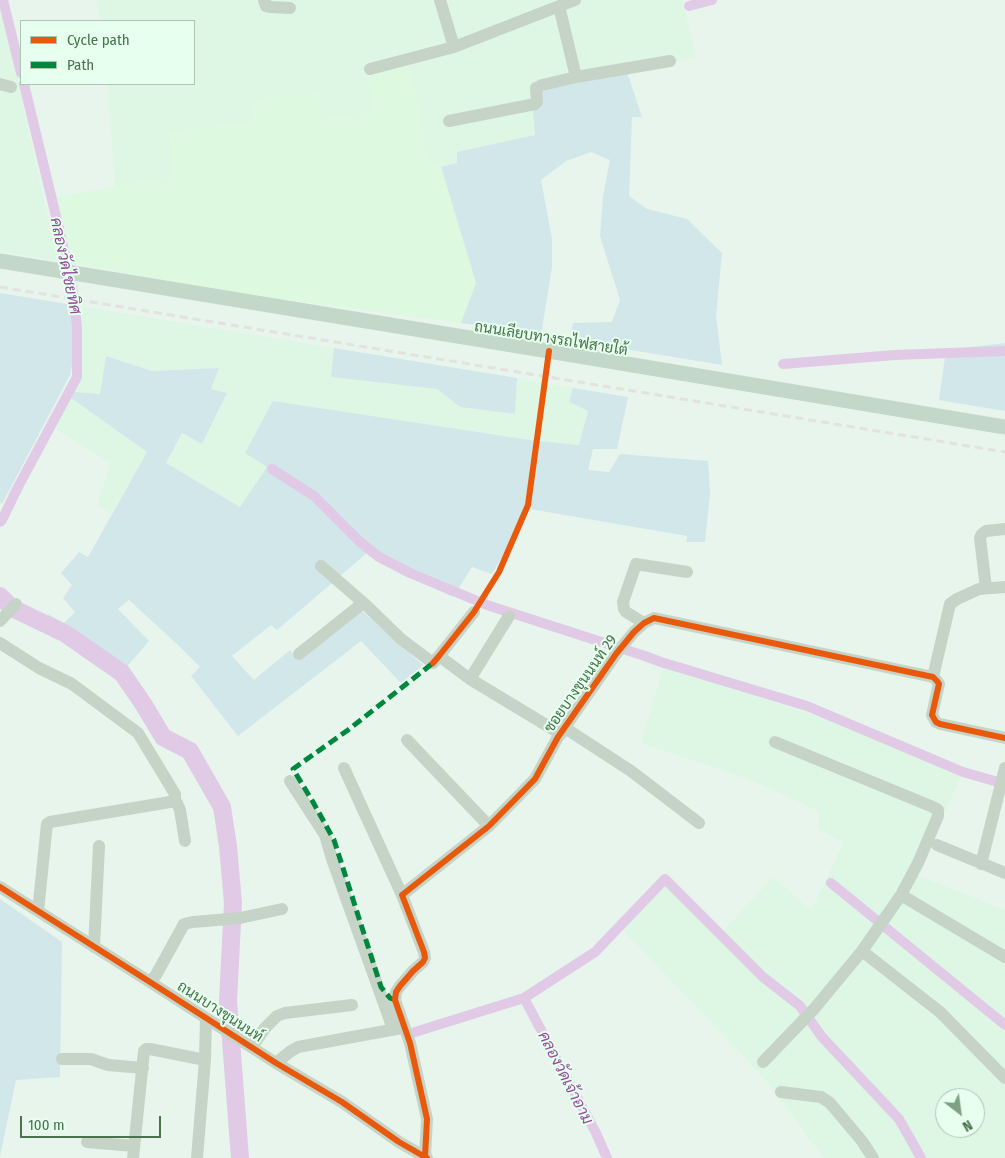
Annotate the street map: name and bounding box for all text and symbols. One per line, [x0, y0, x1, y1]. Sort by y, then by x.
legend [20, 20, 195, 85]
text: Cycle path [67, 31, 130, 49]
text: Path [67, 56, 94, 74]
water label: คลองวัดไชยทิศ [45, 216, 85, 316]
street label: ถนนเลียบทางรถไฟสายใต้ [473, 318, 629, 360]
street label: ซอยบางขุนนนท์ 29 [541, 632, 621, 736]
street label: ถนนบางขุนนนท์ [174, 977, 266, 1047]
water label: คลองวัดเจ้าอาม [533, 1028, 597, 1128]
north arrow [935, 1088, 985, 1138]
scale bar [22, 1106, 164, 1138]
text: 100 m [28, 1116, 65, 1134]
text: N [959, 1116, 975, 1135]

